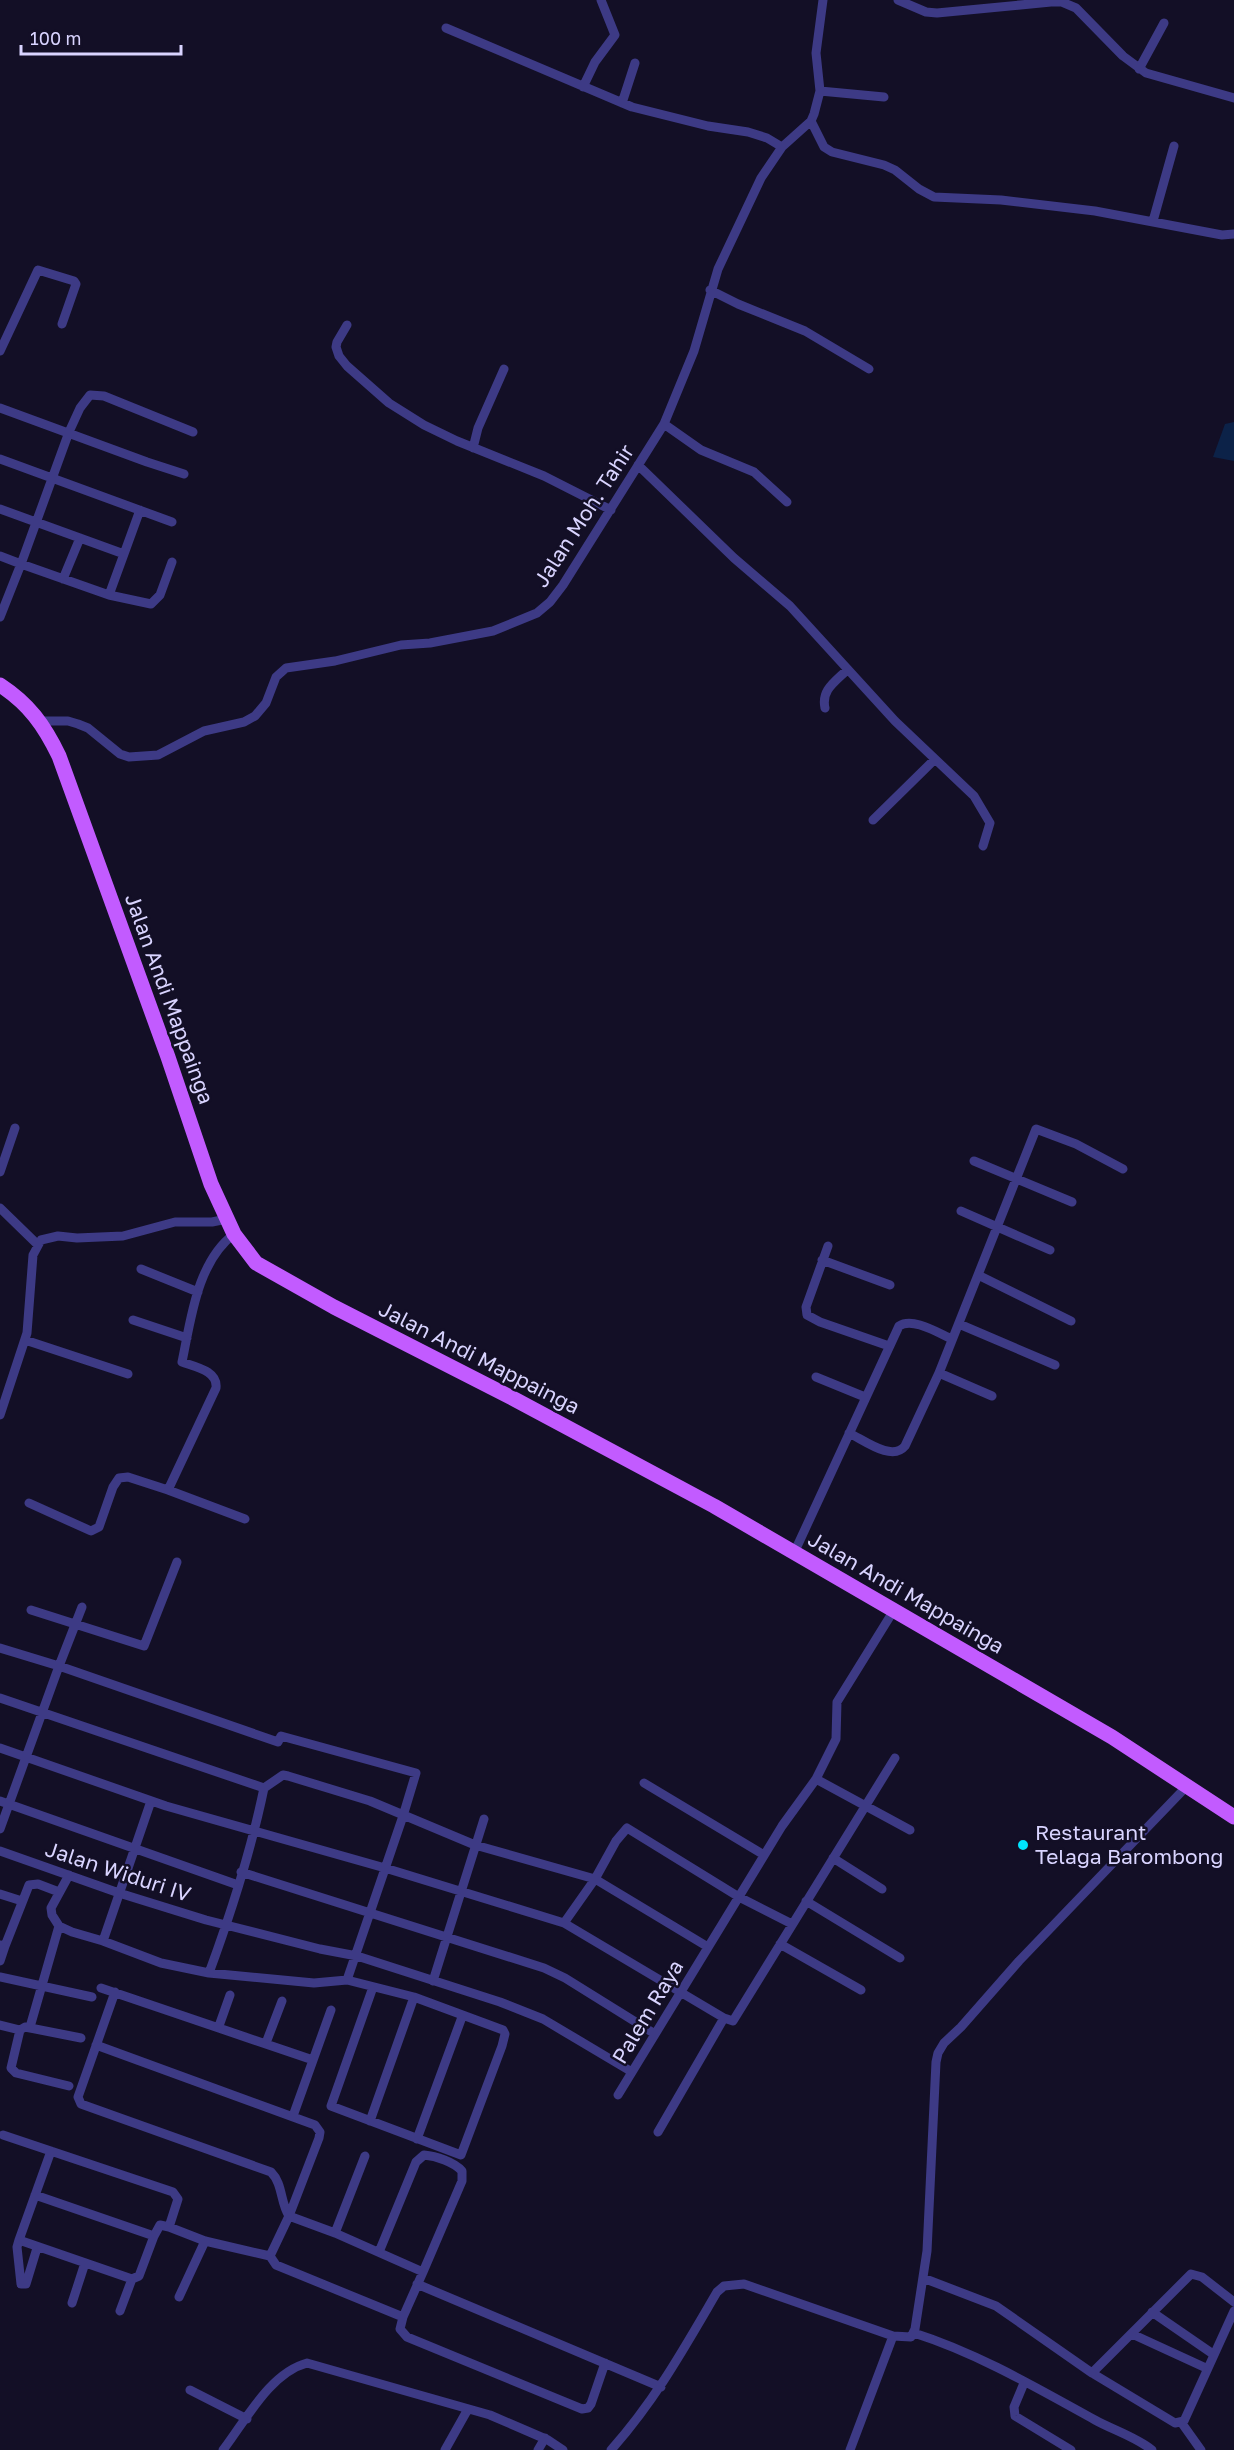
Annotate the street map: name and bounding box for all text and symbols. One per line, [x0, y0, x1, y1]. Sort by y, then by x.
scale bar [21, 18, 182, 56]
text: 100 m [30, 27, 81, 49]
street label: Jalan Moh. Tahir [527, 439, 639, 592]
street label: Jalan Andi Mappainga [120, 890, 220, 1107]
street label: Jalan Andi Mappainga [375, 1295, 584, 1419]
street label: Jalan Andi Mappainga [804, 1525, 1009, 1659]
place label: Restaurant Telaga Barombong [1035, 1819, 1223, 1869]
street label: Jalan Widuri IV [42, 1835, 194, 1907]
marker: Restaurant Telaga Barombong [1016, 1838, 1030, 1852]
street label: Palem Raya [606, 1955, 688, 2068]

